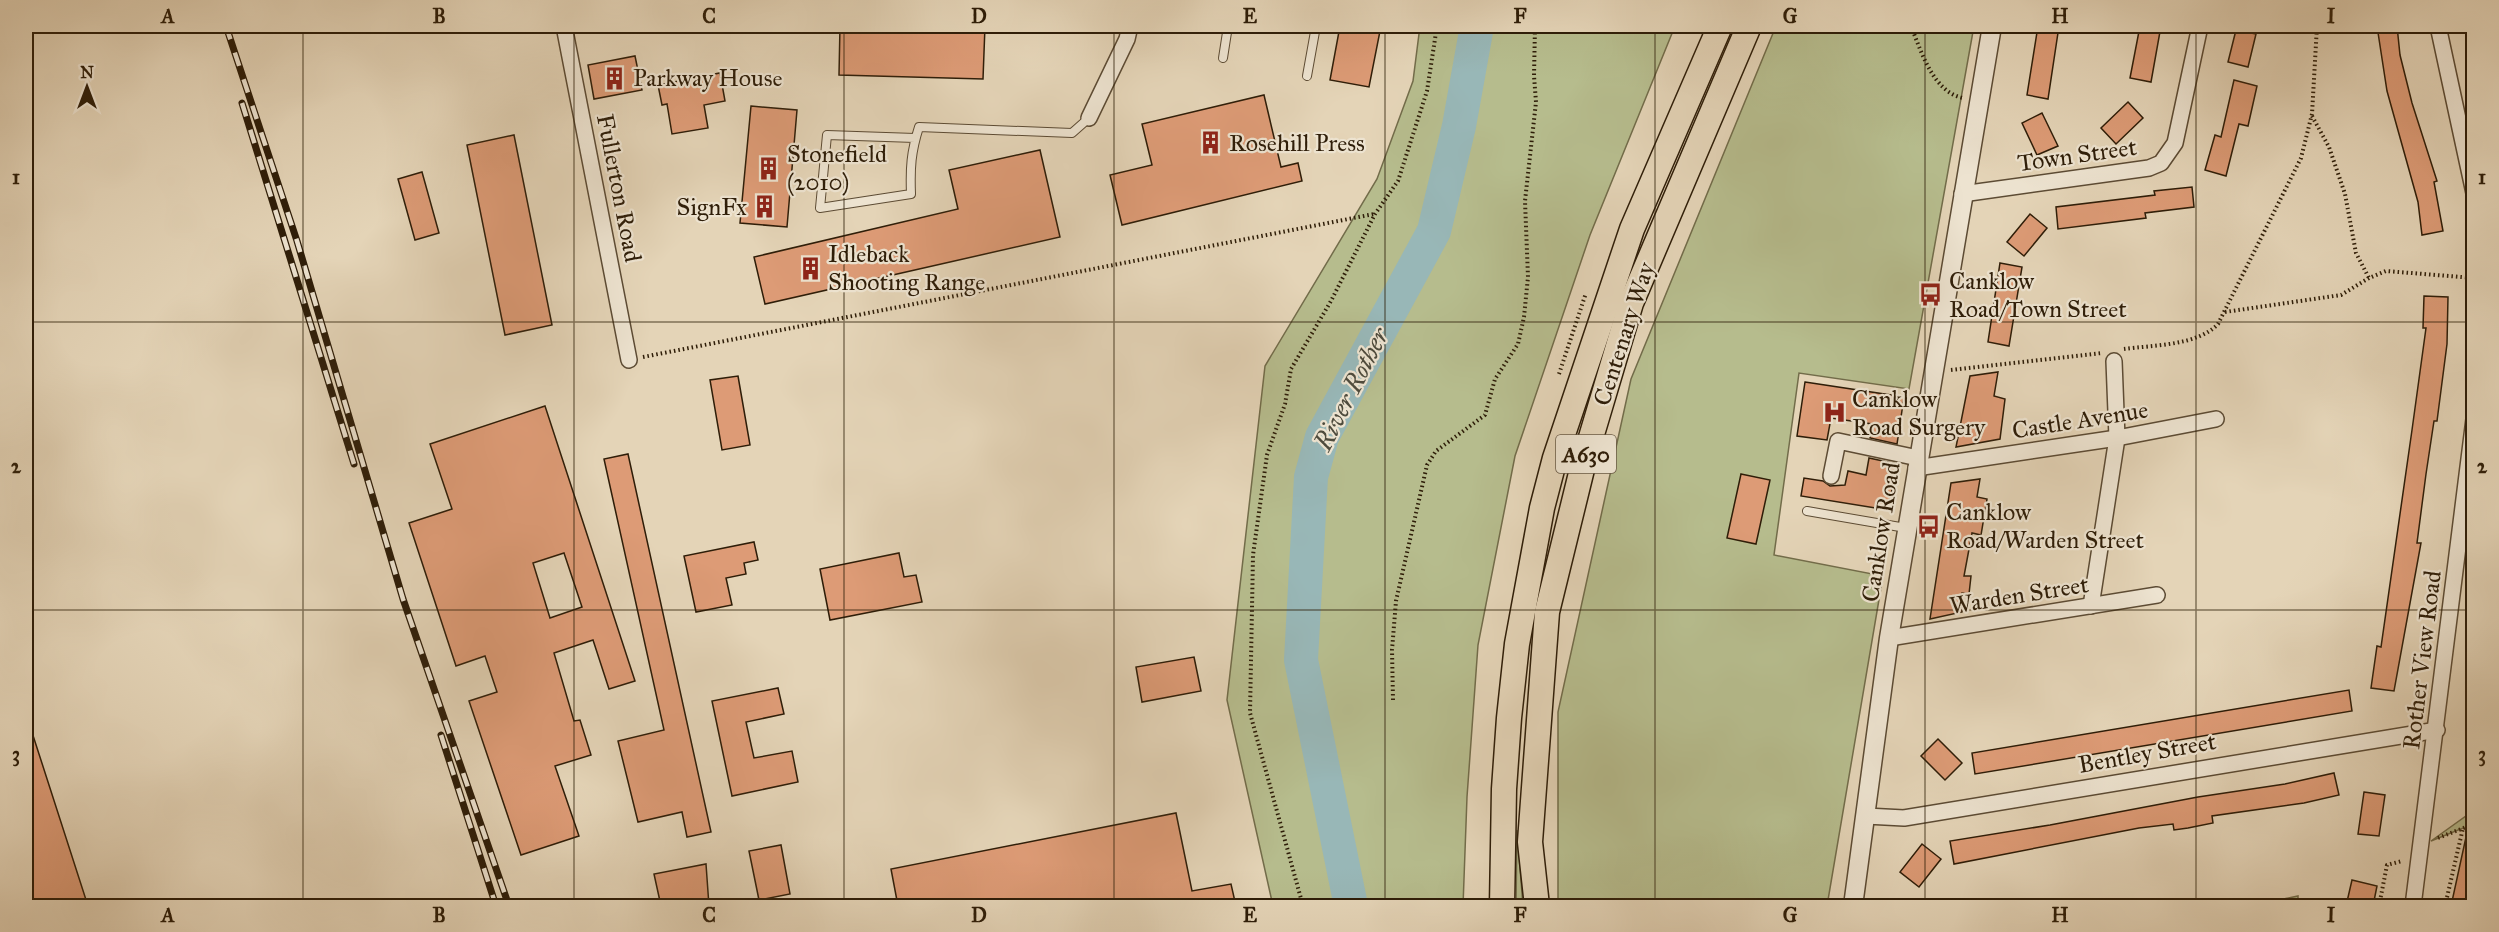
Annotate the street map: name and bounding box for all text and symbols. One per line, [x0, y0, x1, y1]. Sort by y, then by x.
text: A [159, 4, 175, 28]
text: B [432, 4, 446, 28]
text: C [702, 4, 716, 28]
text: D [971, 4, 987, 28]
text: E [1243, 4, 1258, 28]
text: F [1513, 4, 1527, 28]
text: G [1783, 4, 1798, 28]
text: H [2051, 4, 2069, 28]
text: I [2327, 4, 2336, 28]
north arrow [57, 57, 117, 117]
text: N [80, 63, 94, 82]
place label: Parkway House [633, 63, 783, 93]
building icon: Parkway House [602, 65, 628, 91]
street label: Fullerton Road [590, 111, 648, 265]
place label: Rosehill Press [1229, 128, 1365, 158]
building icon: Rosehill Press [1198, 130, 1224, 156]
street label: Town Street [2015, 132, 2139, 178]
place label: Stonefield (2010) [787, 139, 887, 197]
building icon: Stonefield (2010) [756, 155, 782, 181]
text: 1 [12, 165, 20, 189]
text: 1 [2478, 165, 2486, 189]
place label: SignFx [677, 192, 747, 222]
building icon: SignFx [752, 194, 778, 220]
place label: Idleback Shooting Range [828, 239, 985, 297]
building icon: Idleback Shooting Range [797, 255, 823, 281]
street label: Centenary Way [1587, 258, 1662, 409]
place label: Canklow Road/Town Street [1949, 266, 2127, 324]
bus stop icon: Canklow Road/Town Street [1918, 282, 1944, 308]
water label: River Rother [1306, 321, 1396, 457]
place label: Canklow Road Surgery [1852, 384, 1986, 442]
street label: Castle Avenue [2010, 394, 2150, 446]
hospital icon: Canklow Road Surgery [1821, 400, 1847, 426]
road number: A630 [1556, 435, 1616, 473]
text: 2 [11, 454, 22, 478]
text: 2 [2477, 454, 2488, 478]
street label: Canklow Road [1855, 460, 1907, 604]
place label: Canklow Road/Warden Street [1946, 497, 2145, 555]
bus stop icon: Canklow Road/Warden Street [1915, 513, 1941, 539]
street label: Warden Street [1947, 569, 2091, 621]
street label: Rother View Road [2396, 569, 2448, 751]
street label: Bentley Street [2076, 726, 2219, 780]
text: 3 [12, 742, 20, 767]
text: 3 [2478, 742, 2486, 767]
text: A [159, 903, 175, 927]
text: B [432, 903, 446, 927]
text: C [702, 903, 716, 927]
text: D [971, 903, 987, 927]
text: E [1243, 903, 1258, 927]
text: F [1513, 903, 1527, 927]
text: G [1783, 903, 1798, 927]
text: H [2051, 903, 2069, 927]
text: I [2327, 903, 2336, 927]

